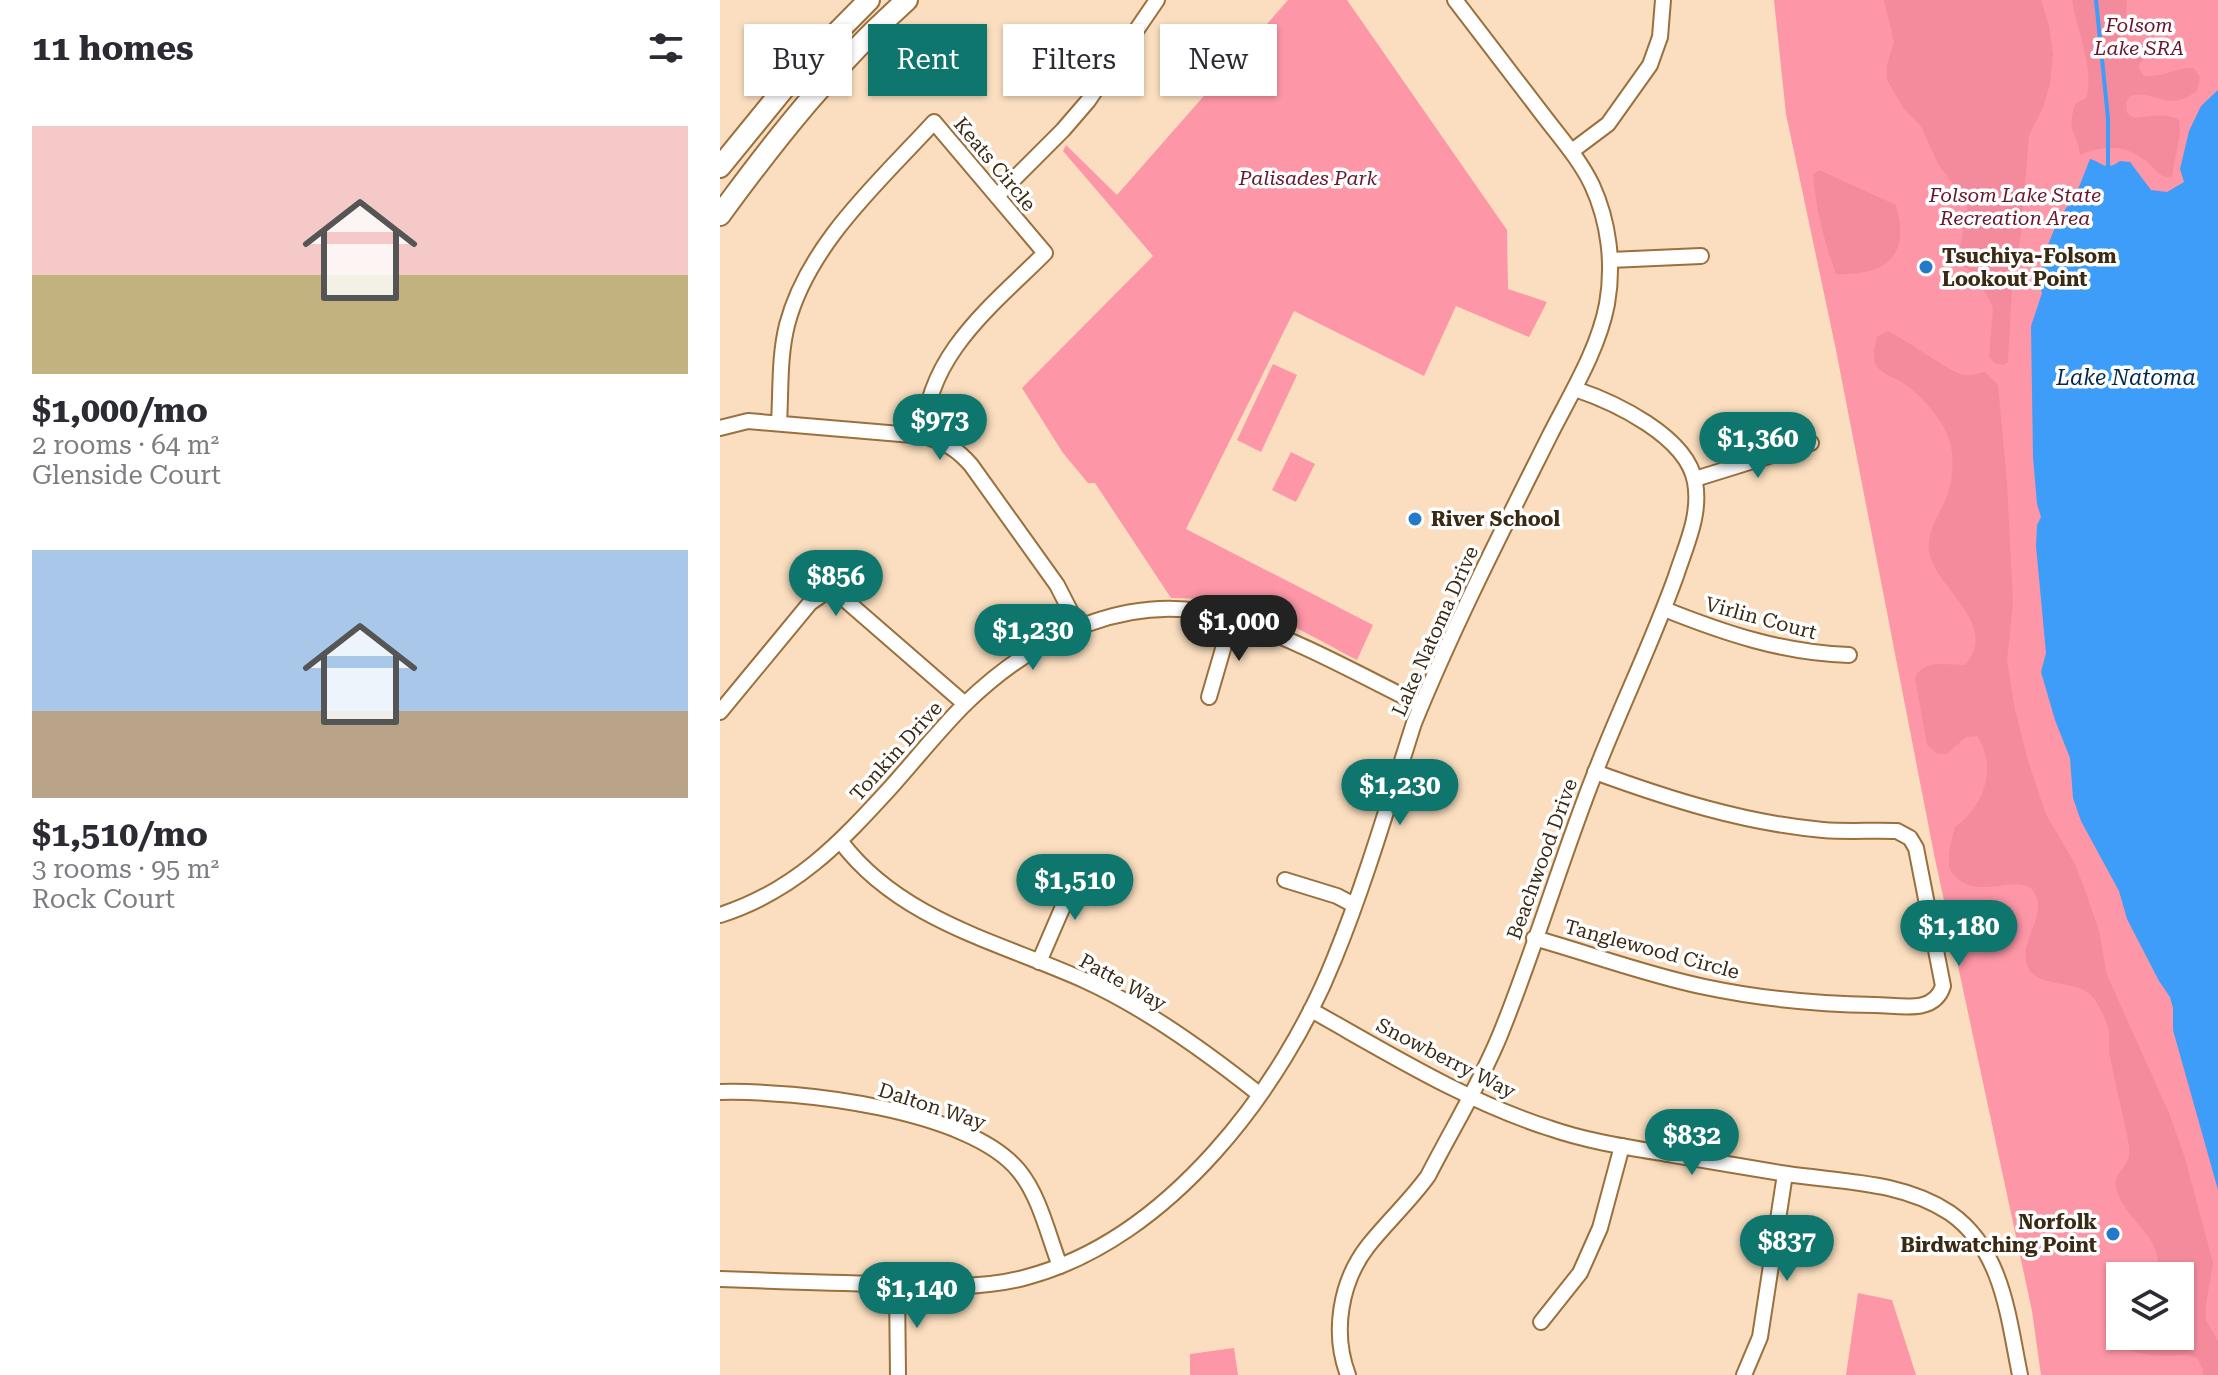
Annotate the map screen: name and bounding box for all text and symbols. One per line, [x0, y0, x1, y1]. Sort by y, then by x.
park label: Folsom Lake SRA [2093, 13, 2184, 60]
chip: Buy [744, 24, 852, 96]
chip: Rent [868, 24, 987, 96]
chip: Filters [1003, 24, 1144, 96]
chip: New [1160, 24, 1277, 96]
icon: filters [644, 26, 688, 70]
text: 11 homes [32, 28, 194, 68]
street label: Keats Circle [949, 112, 1041, 216]
park label: Palisades Park [1238, 166, 1377, 190]
icon: home [288, 178, 432, 322]
park label: Folsom Lake State Recreation Area [1928, 183, 2101, 230]
place label: Tsuchiya-Folsom Lookout Point [1942, 244, 2116, 291]
marker: Tsuchiya-Folsom Lookout Point [1917, 258, 1935, 276]
water label: Lake Natoma [2055, 365, 2196, 390]
text: $1,000/mo [32, 390, 208, 430]
pin: $973 [893, 394, 987, 462]
text: $973 [911, 405, 969, 435]
pin: $1,360 [1693, 412, 1823, 480]
text: $1,360 [1717, 423, 1799, 453]
text: 2 rooms · 64 m² [32, 430, 219, 460]
text: Glenside Court [32, 460, 221, 490]
place label: River School [1431, 507, 1560, 531]
marker: River School [1406, 510, 1424, 528]
street label: Lake Natoma Drive [1387, 542, 1483, 720]
pin: $856 [789, 550, 883, 618]
text: $856 [807, 561, 865, 591]
street label: Virlin Court [1703, 592, 1820, 645]
pin: $1,000 [1174, 595, 1304, 663]
icon: home [288, 602, 432, 746]
pin: $1,230 [968, 604, 1098, 672]
text: $1,000 [1198, 606, 1280, 636]
text: $1,230 [992, 615, 1074, 645]
street label: Tonkin Drive [845, 696, 947, 806]
pin: $1,230 [1335, 759, 1465, 827]
text: $1,230 [1359, 770, 1441, 800]
street label: Beachwood Drive [1502, 775, 1582, 943]
text: $1,510/mo [32, 814, 208, 854]
text: 3 rooms · 95 m² [32, 854, 219, 884]
pin: $1,510 [1010, 854, 1140, 922]
text: $1,510 [1034, 865, 1116, 895]
text: Rock Court [32, 884, 175, 914]
pin: $1,180 [1894, 900, 2024, 968]
text: $1,180 [1918, 911, 2000, 941]
street label: Tanglewood Circle [1562, 914, 1742, 984]
street label: Patte Way [1075, 948, 1171, 1016]
street label: Snowberry Way [1372, 1013, 1520, 1104]
street label: Dalton Way [875, 1077, 989, 1135]
pin: $832 [1645, 1109, 1739, 1177]
text: $832 [1663, 1120, 1721, 1150]
place label: Norfolk Birdwatching Point [1901, 1210, 2097, 1257]
pin: $837 [1740, 1215, 1834, 1283]
marker: Norfolk Birdwatching Point [2104, 1225, 2122, 1243]
text: $837 [1758, 1226, 1816, 1256]
pin: $1,140 [852, 1262, 982, 1330]
map controls [2106, 1262, 2194, 1350]
button: layers [2106, 1262, 2194, 1350]
text: $1,140 [876, 1273, 958, 1303]

